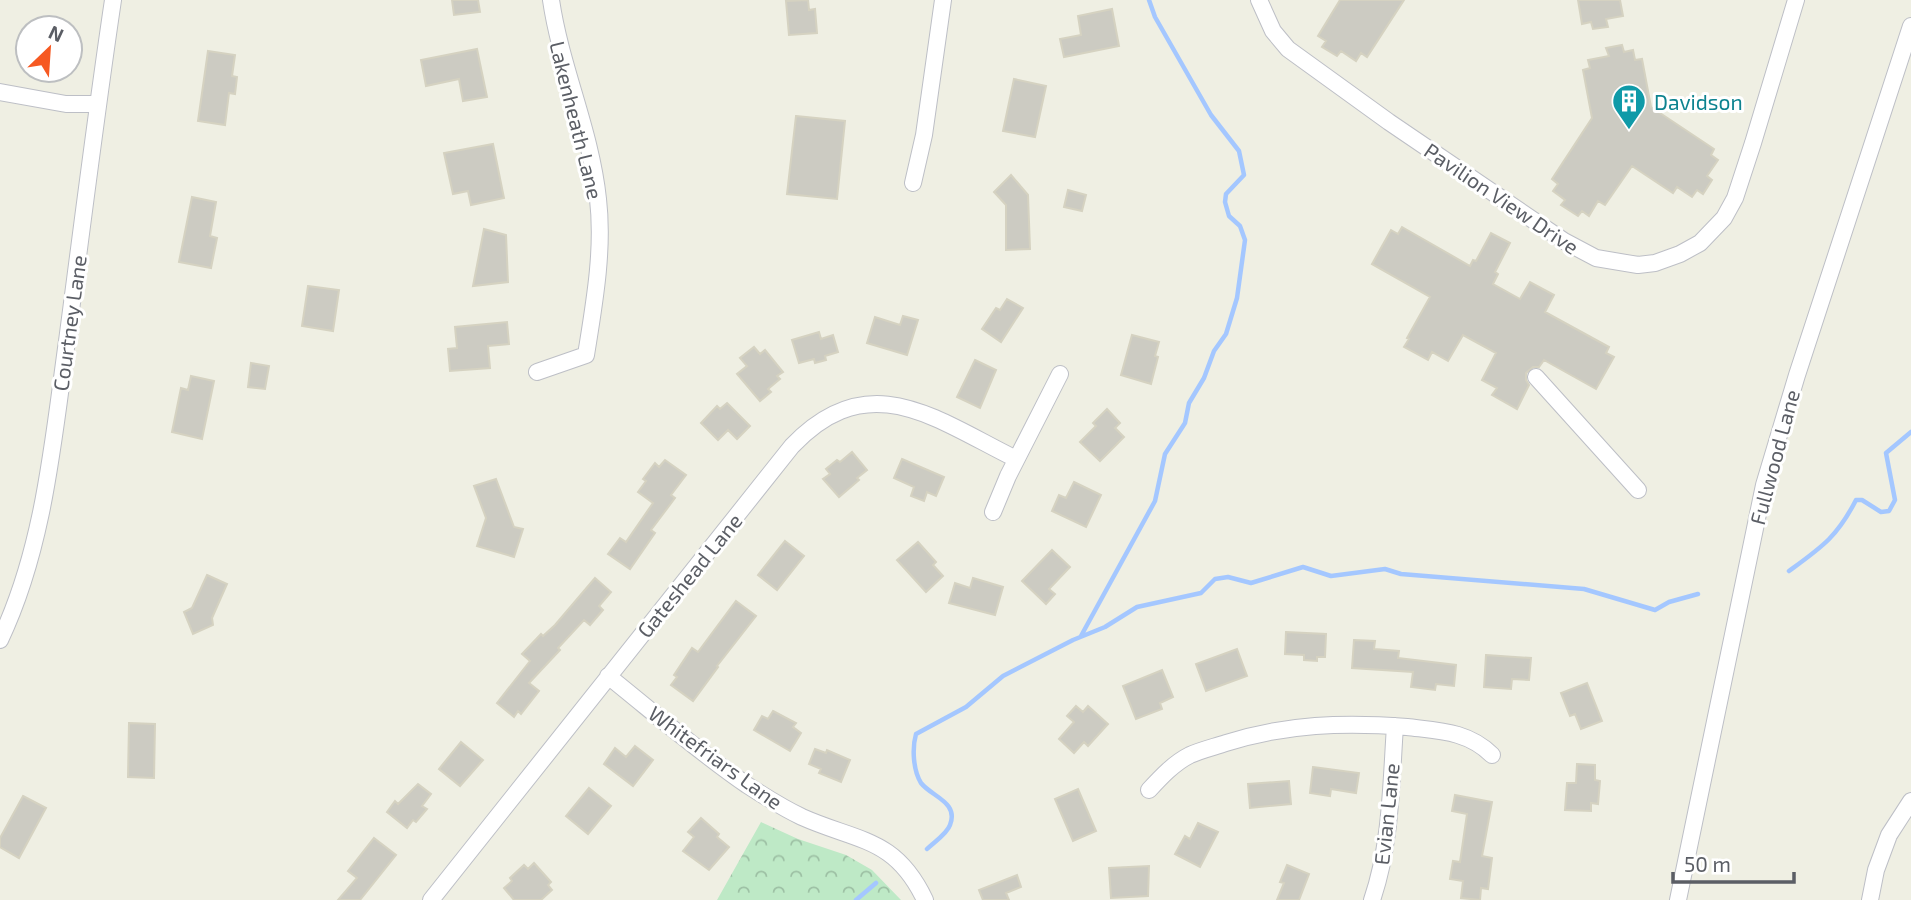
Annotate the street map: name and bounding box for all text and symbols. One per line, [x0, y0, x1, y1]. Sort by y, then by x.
north arrow [14, 14, 84, 84]
text: N [45, 20, 67, 46]
street label: Lakenheath Lane [545, 38, 609, 202]
building icon: Davidson [1610, 82, 1648, 131]
place label: Davidson [1654, 89, 1743, 114]
street label: Pavilion View Drive [1420, 137, 1584, 259]
street label: Courtney Lane [47, 254, 91, 392]
street label: Fullwood Lane [1744, 387, 1804, 527]
street label: Gateshead Lane [631, 508, 747, 642]
street label: Whitefriars Lane [644, 700, 788, 814]
street label: Evian Lane [1368, 762, 1404, 866]
scale bar [1673, 841, 1794, 885]
text: 50 m [1684, 851, 1731, 876]

